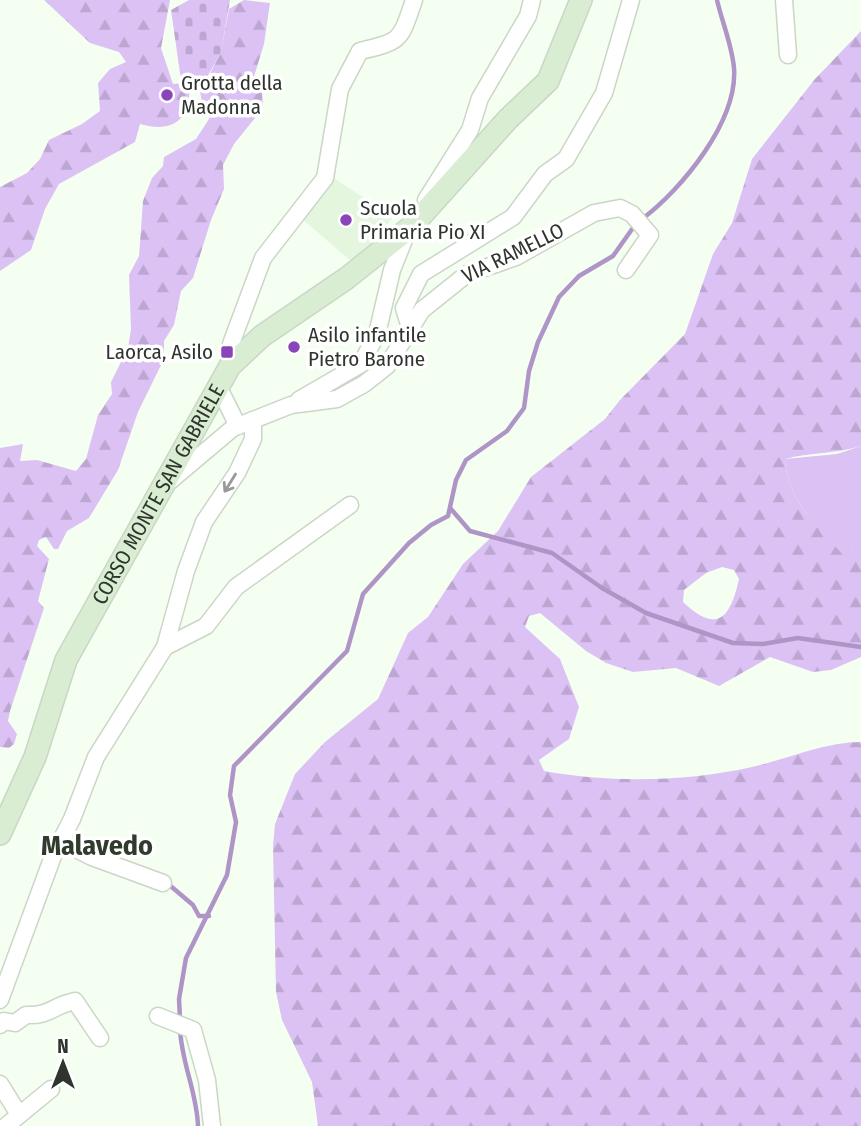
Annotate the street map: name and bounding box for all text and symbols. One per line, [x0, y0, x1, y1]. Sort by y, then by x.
place label: Grotta della Madonna [181, 70, 283, 120]
marker: Grotta della Madonna [159, 87, 175, 103]
place label: Scuola Primaria Pio XI [360, 195, 485, 245]
marker: Scuola Primaria Pio XI [338, 212, 354, 228]
street label: VIA RAMELLO [458, 217, 568, 289]
place label: Asilo infantile Pietro Barone [308, 322, 426, 372]
place label: Laorca, Asilo [106, 339, 213, 365]
marker: Asilo infantile Pietro Barone [286, 339, 302, 355]
marker: Laorca, Asilo [219, 344, 235, 360]
street label: CORSO MONTE SAN GABRIELE [87, 380, 230, 609]
one-way arrow [223, 473, 238, 492]
district label: Malavedo [41, 829, 153, 862]
north arrow [28, 1028, 98, 1098]
text: N [57, 1035, 69, 1058]

